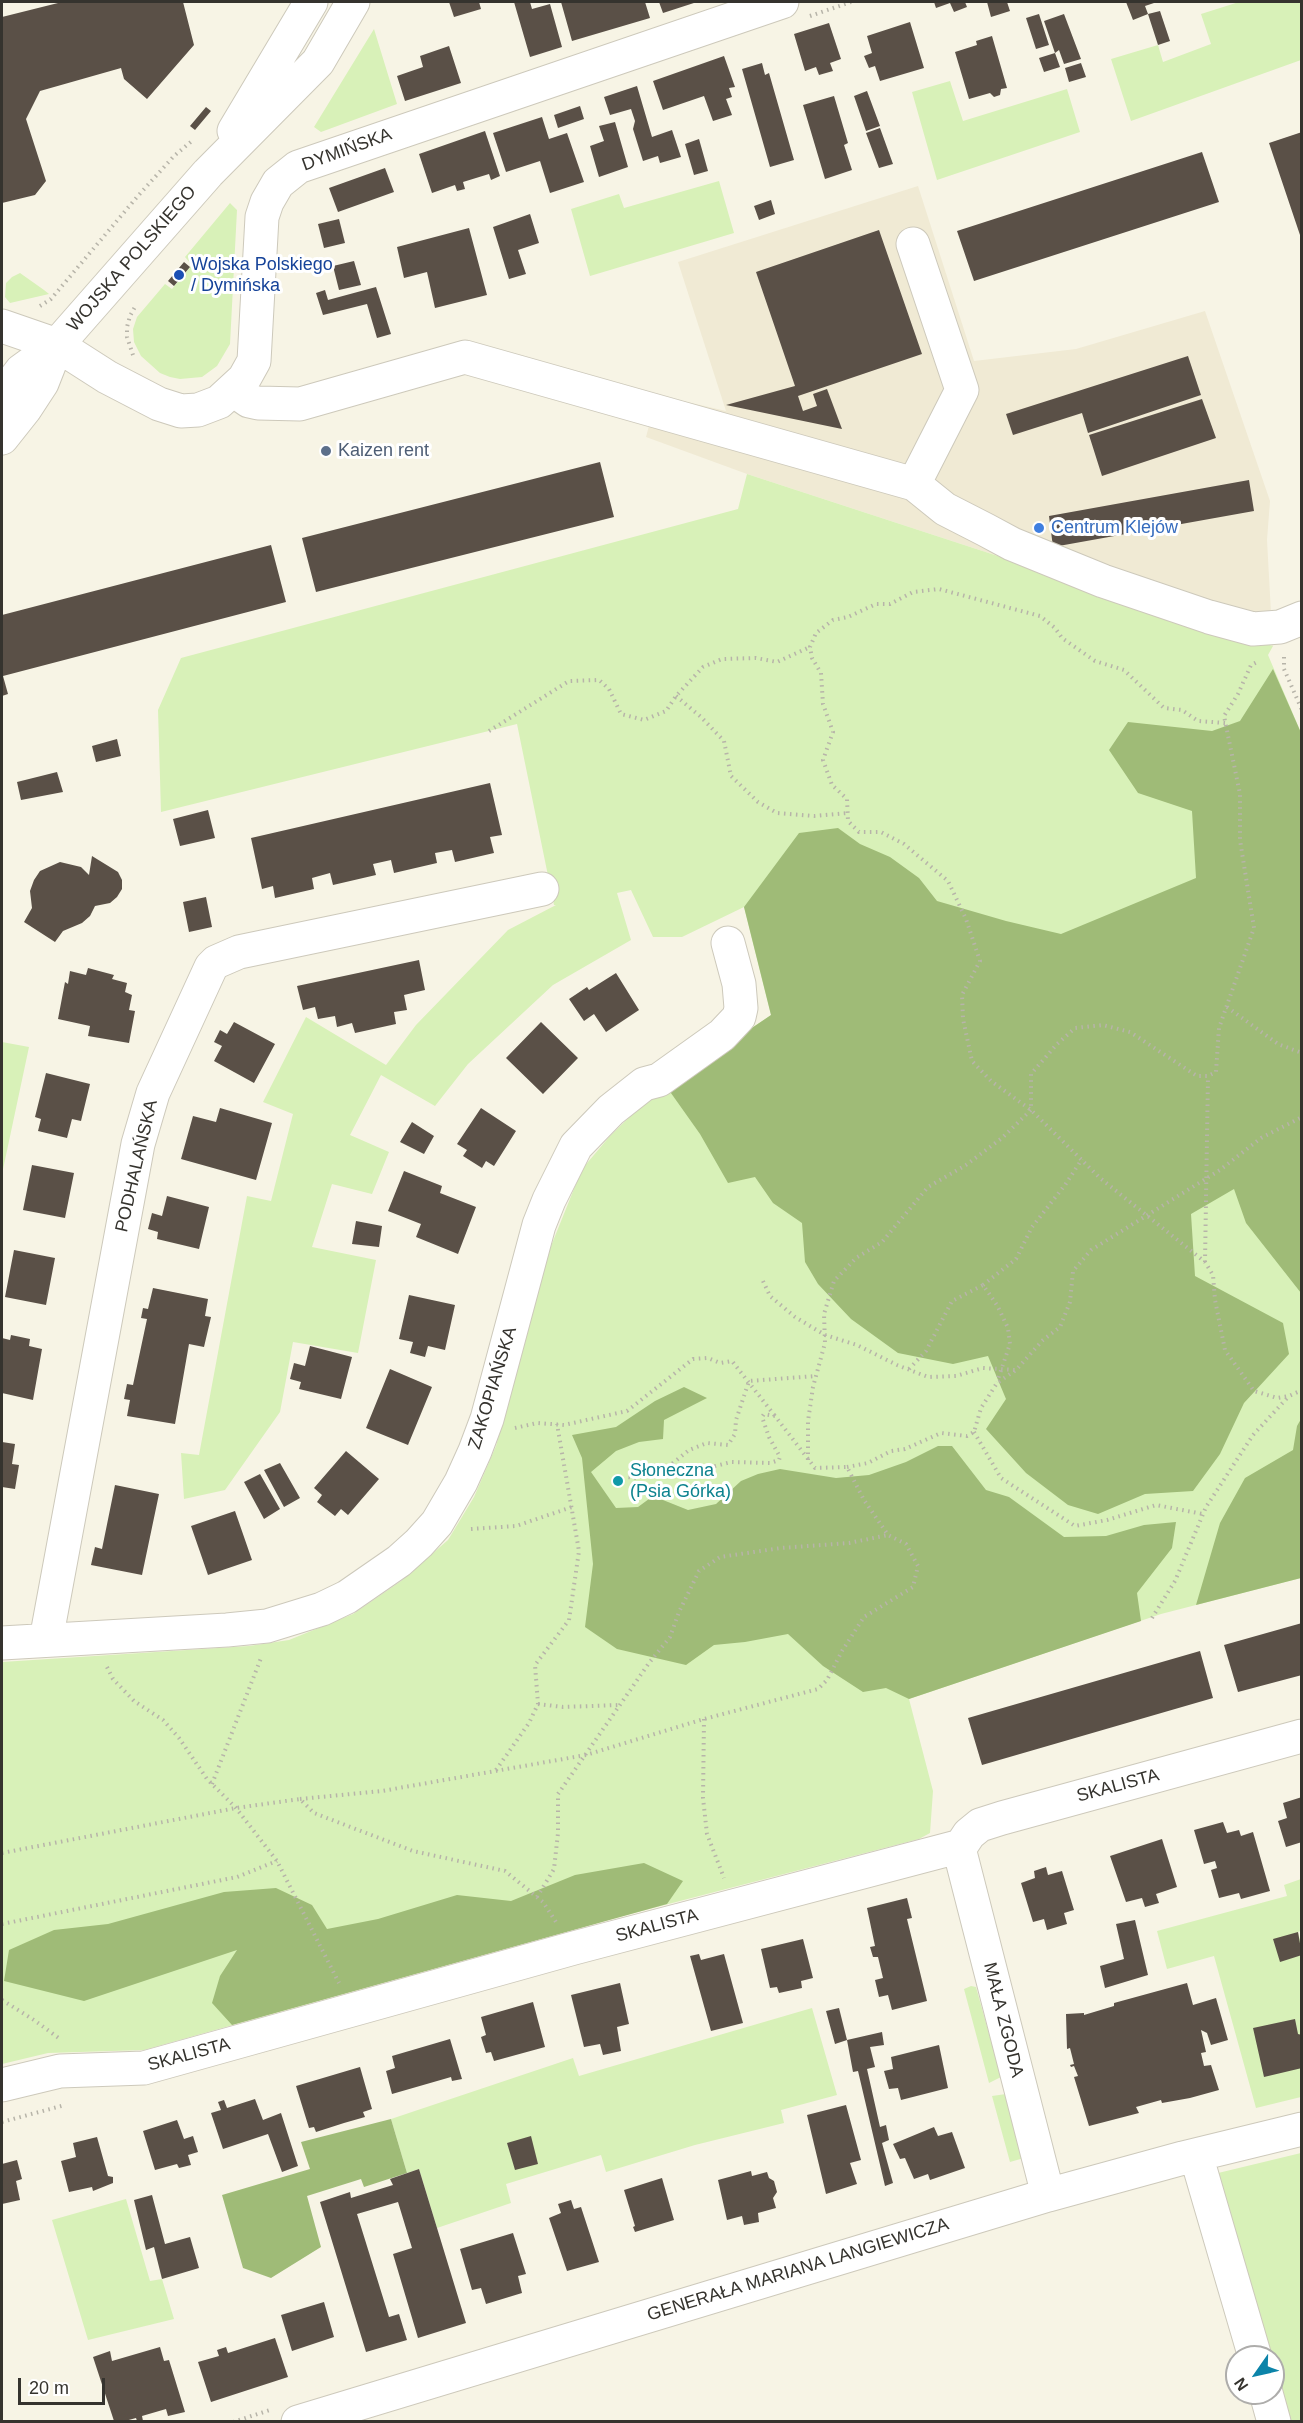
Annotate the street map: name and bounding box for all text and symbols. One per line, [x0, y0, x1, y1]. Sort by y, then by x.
street label: DYMIŃSKA [299, 124, 395, 176]
street label: WOJSKA POLSKIEGO [63, 182, 201, 336]
place label: Wojska Polskiego / Dymińska [191, 254, 333, 296]
marker: Wojska Polskiego / Dymińska [172, 268, 186, 282]
place label: Kaizen rent [338, 440, 429, 462]
marker: Kaizen rent [319, 444, 333, 458]
place label: Centrum Klejów [1051, 517, 1178, 539]
marker: Centrum Klejów [1032, 521, 1046, 535]
street label: PODHALAŃSKA [111, 1098, 163, 1234]
street label: ZAKOPIAŃSKA [464, 1324, 522, 1452]
place label: Słoneczna (Psia Górka) [630, 1460, 731, 1502]
marker: Słoneczna (Psia Górka) [611, 1474, 625, 1488]
street label: SKALISTA [1074, 1765, 1162, 1807]
street label: SKALISTA [613, 1905, 701, 1947]
street label: MAŁA ZGODA [978, 1960, 1028, 2080]
street label: SKALISTA [145, 2034, 233, 2076]
street label: GENERAŁA MARIANA LANGIEWICZA [645, 2214, 951, 2326]
north arrow [1225, 2345, 1285, 2405]
scale bar [21, 2366, 108, 2404]
text: N [1231, 2375, 1252, 2394]
text: 20 m [29, 2378, 69, 2398]

